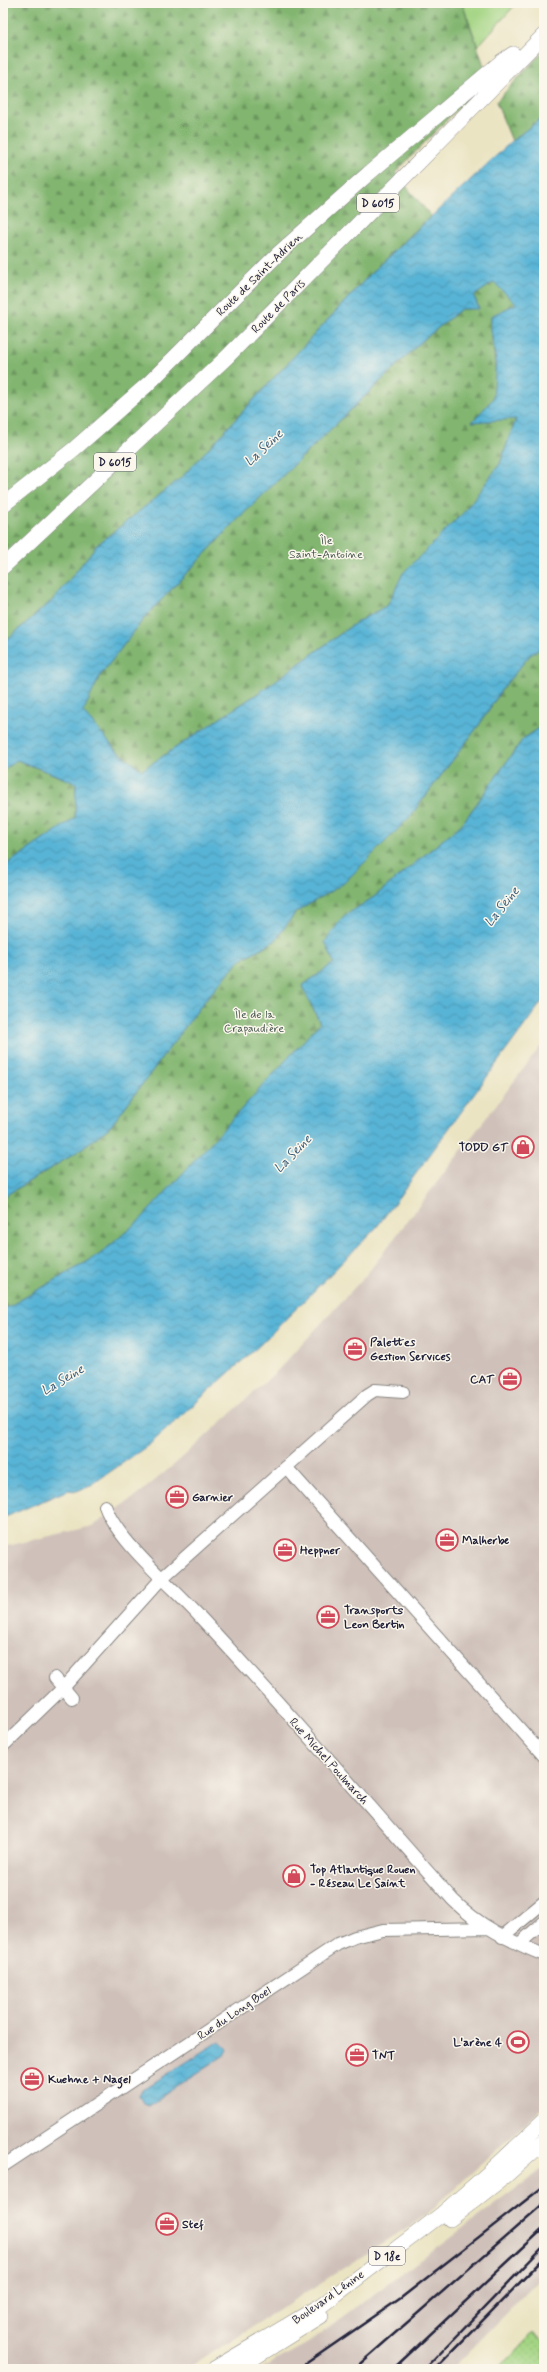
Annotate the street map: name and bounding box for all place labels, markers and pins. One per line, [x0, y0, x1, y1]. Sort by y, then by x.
shop icon: TODD GT [510, 1134, 536, 1160]
place label: TODD GT [459, 1140, 509, 1156]
place label: Palettes Gestion Services [370, 1335, 451, 1365]
office icon: Palettes Gestion Services [342, 1336, 368, 1362]
office icon: CAT [497, 1366, 523, 1392]
place label: CAT [470, 1372, 495, 1388]
office icon: Garnier [164, 1484, 190, 1510]
place label: Garnier [192, 1490, 233, 1506]
office icon: Malherbe [434, 1527, 460, 1553]
place label: Malherbe [462, 1533, 510, 1549]
office icon: Heppner [272, 1537, 298, 1563]
place label: Heppner [300, 1543, 341, 1559]
place label: Transports Leon Bertin [344, 1603, 405, 1633]
office icon: Transports Leon Bertin [315, 1604, 341, 1630]
place label: Top Atlantique Rouen - Réseau Le Saint [310, 1862, 416, 1892]
shop icon: Top Atlantique Rouen - Réseau Le Saint [281, 1863, 307, 1889]
sports icon: L'arène 4 [505, 2029, 531, 2055]
place label: L'arène 4 [453, 2035, 502, 2051]
office icon: TNT [344, 2042, 370, 2068]
place label: TNT [372, 2048, 395, 2064]
office icon: Kuehne + Nagel [19, 2066, 45, 2092]
place label: Kuehne + Nagel [48, 2072, 131, 2089]
office icon: Stef [154, 2211, 180, 2237]
place label: Stef [182, 2217, 204, 2233]

